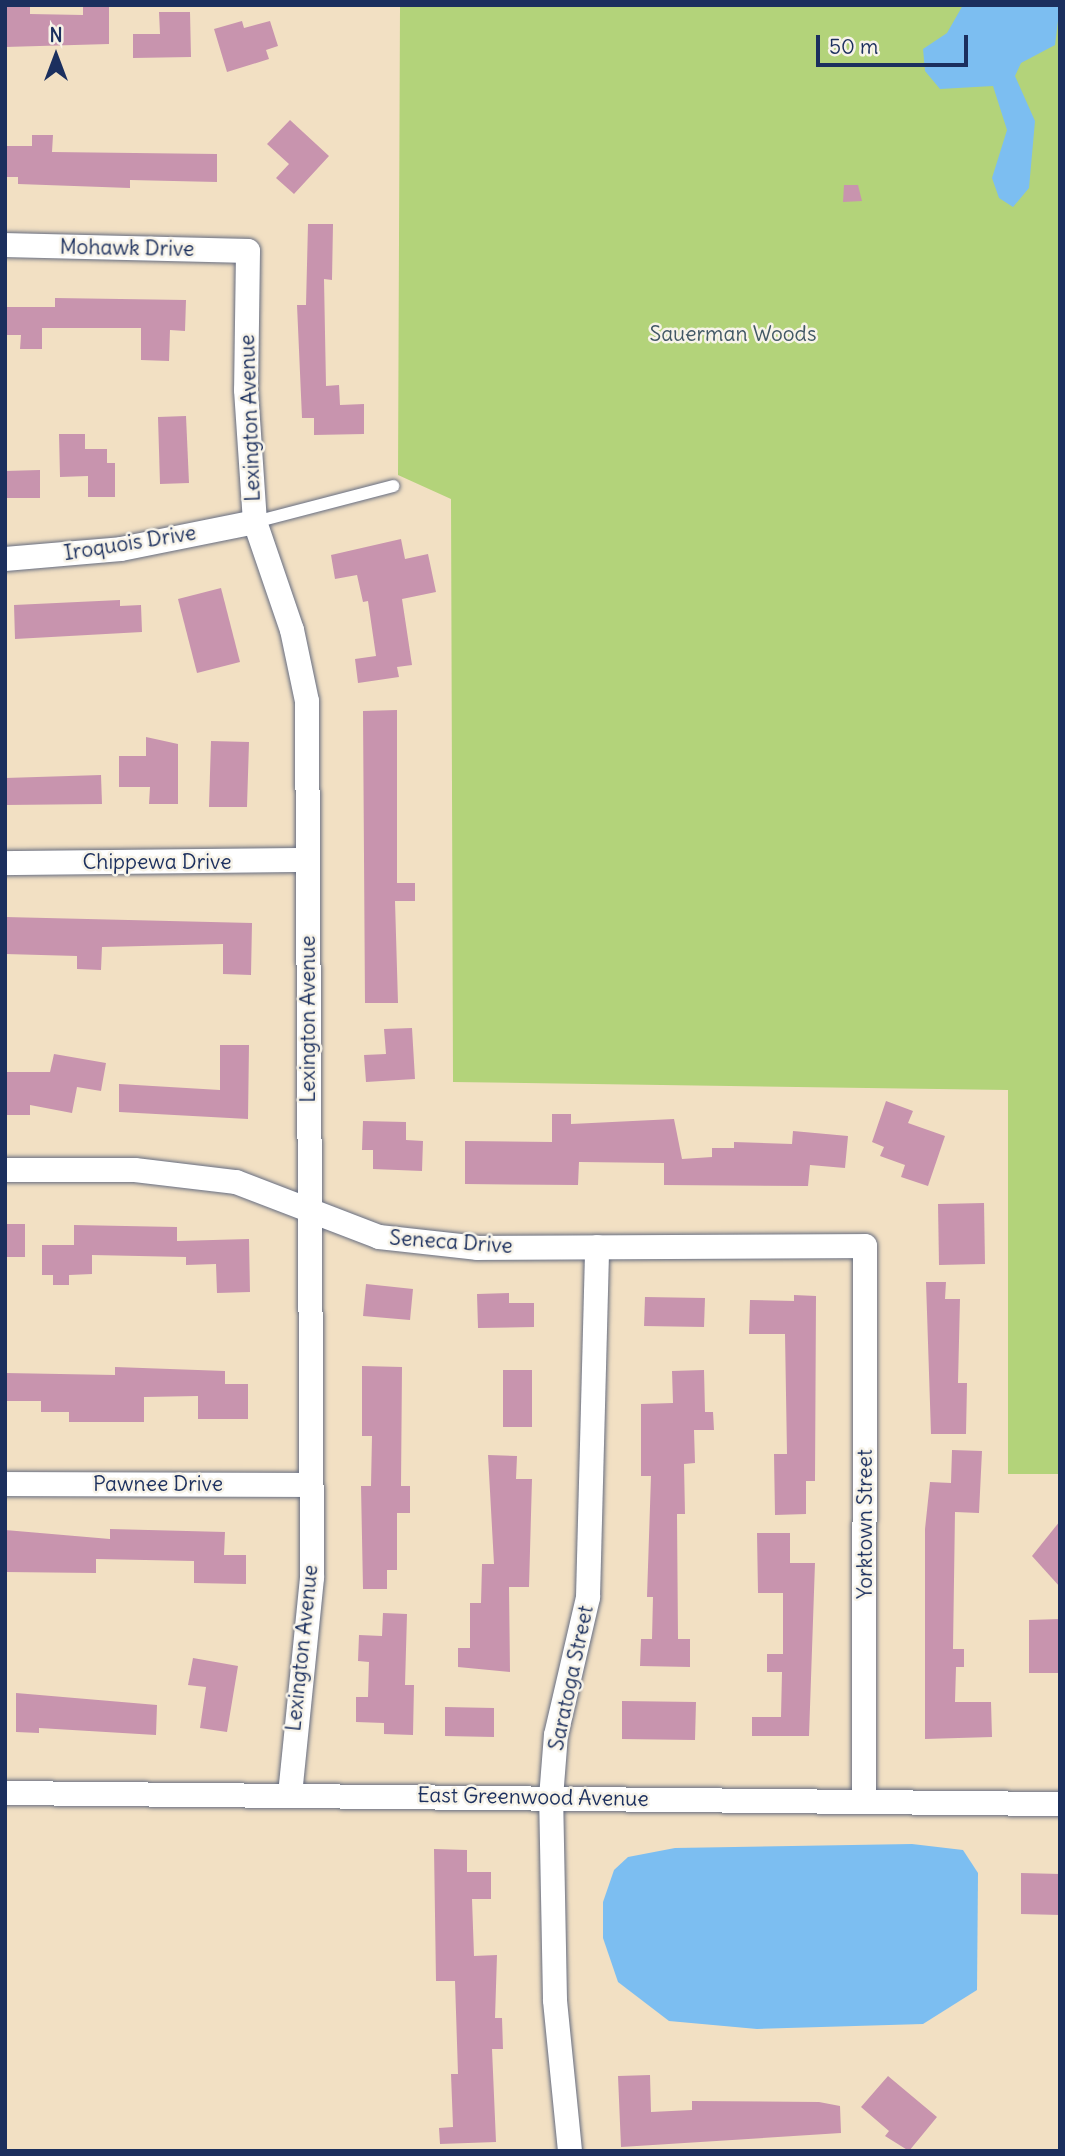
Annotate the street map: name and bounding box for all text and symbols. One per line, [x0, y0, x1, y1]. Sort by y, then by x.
north arrow [21, 21, 91, 91]
scale bar [820, 21, 972, 65]
text: N [49, 23, 63, 47]
text: 50 m [829, 33, 878, 60]
street label: Mohawk Drive [59, 234, 195, 262]
park label: Sauerman Woods [649, 321, 817, 347]
street label: Lexington Avenue [234, 334, 266, 502]
street label: Iroquois Drive [62, 520, 198, 566]
street label: Chippewa Drive [82, 849, 232, 875]
street label: Lexington Avenue [295, 935, 321, 1103]
street label: Seneca Drive [388, 1225, 514, 1259]
street label: Yorktown Street [852, 1449, 878, 1599]
street label: Pawnee Drive [93, 1471, 223, 1497]
street label: Lexington Avenue [281, 1563, 323, 1733]
street label: Saratoga Street [543, 1603, 599, 1753]
street label: East Greenwood Avenue [417, 1782, 649, 1812]

